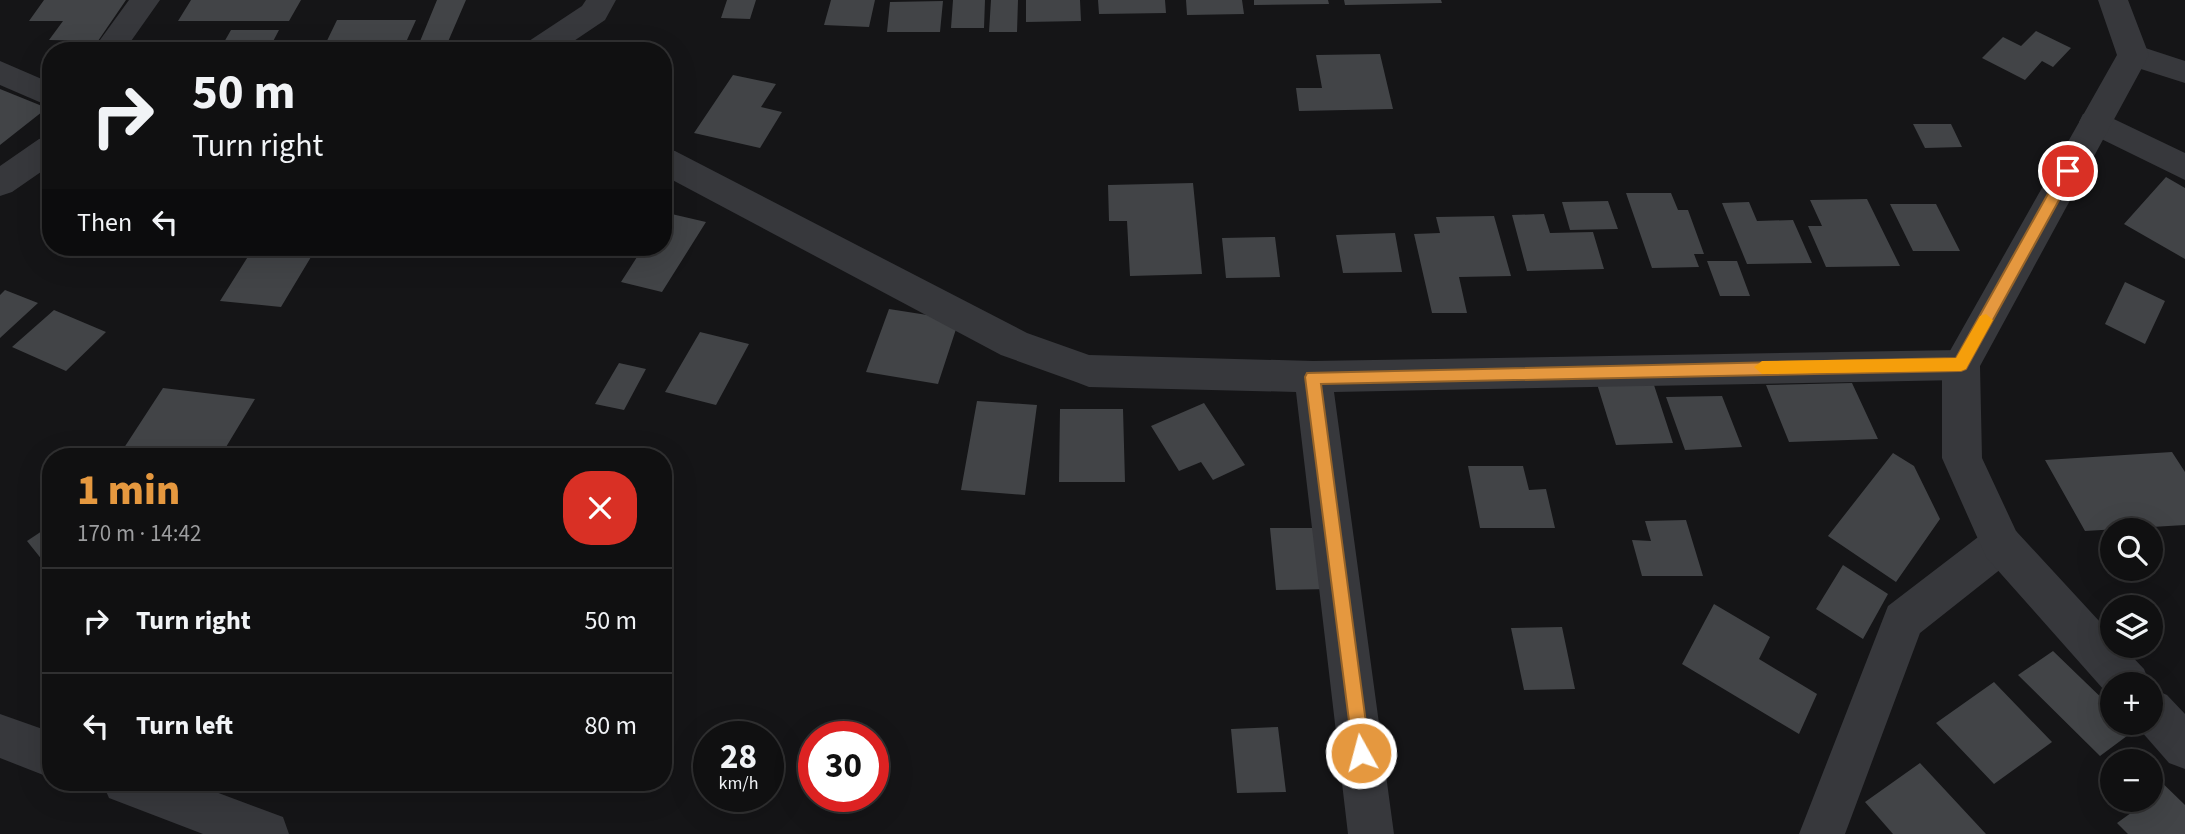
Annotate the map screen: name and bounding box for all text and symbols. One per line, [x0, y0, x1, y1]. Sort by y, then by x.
text: 50 m [192, 58, 296, 128]
icon: right [77, 70, 168, 161]
text: Turn right [192, 123, 323, 169]
pin [2038, 141, 2098, 201]
icon: arrive [2049, 152, 2087, 190]
icon: left [146, 203, 184, 241]
text: Then [77, 204, 132, 241]
text: 1 min [77, 461, 180, 521]
button: close [563, 471, 637, 545]
text: 170 m · 14:42 [77, 517, 201, 550]
map controls [2100, 518, 2163, 812]
button: search [2100, 518, 2163, 581]
button: layers [2100, 595, 2163, 658]
icon: right [77, 602, 115, 640]
text: Turn right [136, 602, 251, 639]
text: 50 m [584, 602, 637, 639]
button: + [2100, 672, 2163, 735]
icon: left [77, 707, 115, 745]
text: Turn left [136, 707, 233, 744]
text: 80 m [584, 707, 637, 744]
position arrow [1324, 716, 1398, 790]
speed limit sign: 30 [798, 721, 889, 812]
text: 28 [720, 732, 757, 782]
button: − [2100, 749, 2163, 812]
text: km/h [719, 771, 758, 796]

